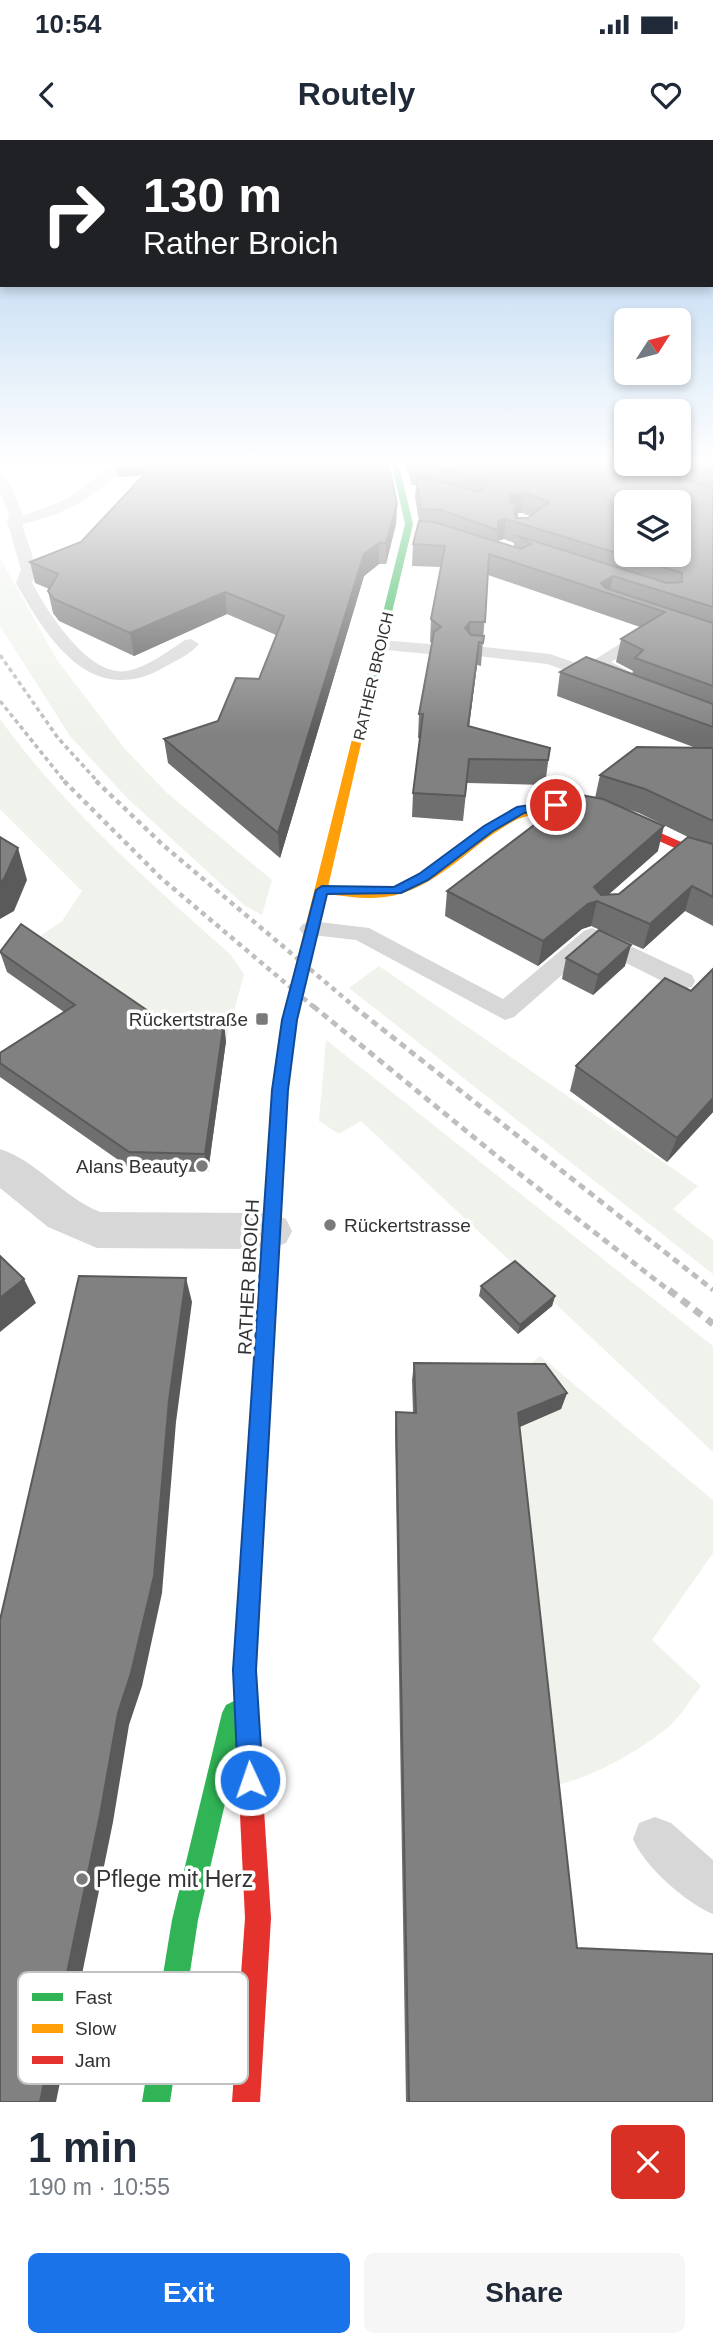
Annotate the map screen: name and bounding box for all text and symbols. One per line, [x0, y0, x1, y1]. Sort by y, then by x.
text: 10:54 [35, 9, 102, 39]
icon: back [28, 76, 66, 114]
text: Routely [298, 76, 415, 112]
icon: heart [647, 76, 685, 114]
icon: right [28, 168, 119, 259]
text: 130 m [143, 168, 282, 222]
text: Rather Broich [143, 225, 339, 261]
north arrow [614, 308, 691, 385]
map controls [614, 308, 691, 567]
button: sound [614, 399, 691, 476]
button: layers [614, 490, 691, 567]
street label: RATHER BROICH [350, 610, 397, 742]
pin [526, 775, 586, 835]
icon: arrive [537, 786, 575, 824]
place label: Rückertstraße [129, 1009, 248, 1030]
marker: Rückertstraße [254, 1011, 270, 1027]
place label: Alans Beauty [76, 1156, 188, 1177]
marker: Alans Beauty [194, 1158, 210, 1174]
street label: RATHER BROICH [234, 1199, 263, 1355]
place label: Rückertstrasse [344, 1215, 471, 1236]
marker: Rückertstrasse [322, 1217, 338, 1233]
position arrow [213, 1743, 287, 1817]
place label: Pflege mit Herz [96, 1866, 253, 1892]
marker: Pflege mit Herz [74, 1871, 90, 1887]
legend [18, 1972, 248, 2084]
text: Fast [75, 1987, 113, 2008]
text: Slow [75, 2018, 116, 2039]
text: Jam [75, 2050, 111, 2071]
text: 1 min [28, 2124, 138, 2171]
button: close [611, 2125, 685, 2199]
text: 190 m · 10:55 [28, 2174, 170, 2200]
button: Exit [28, 2253, 350, 2333]
button: Share [364, 2253, 685, 2333]

